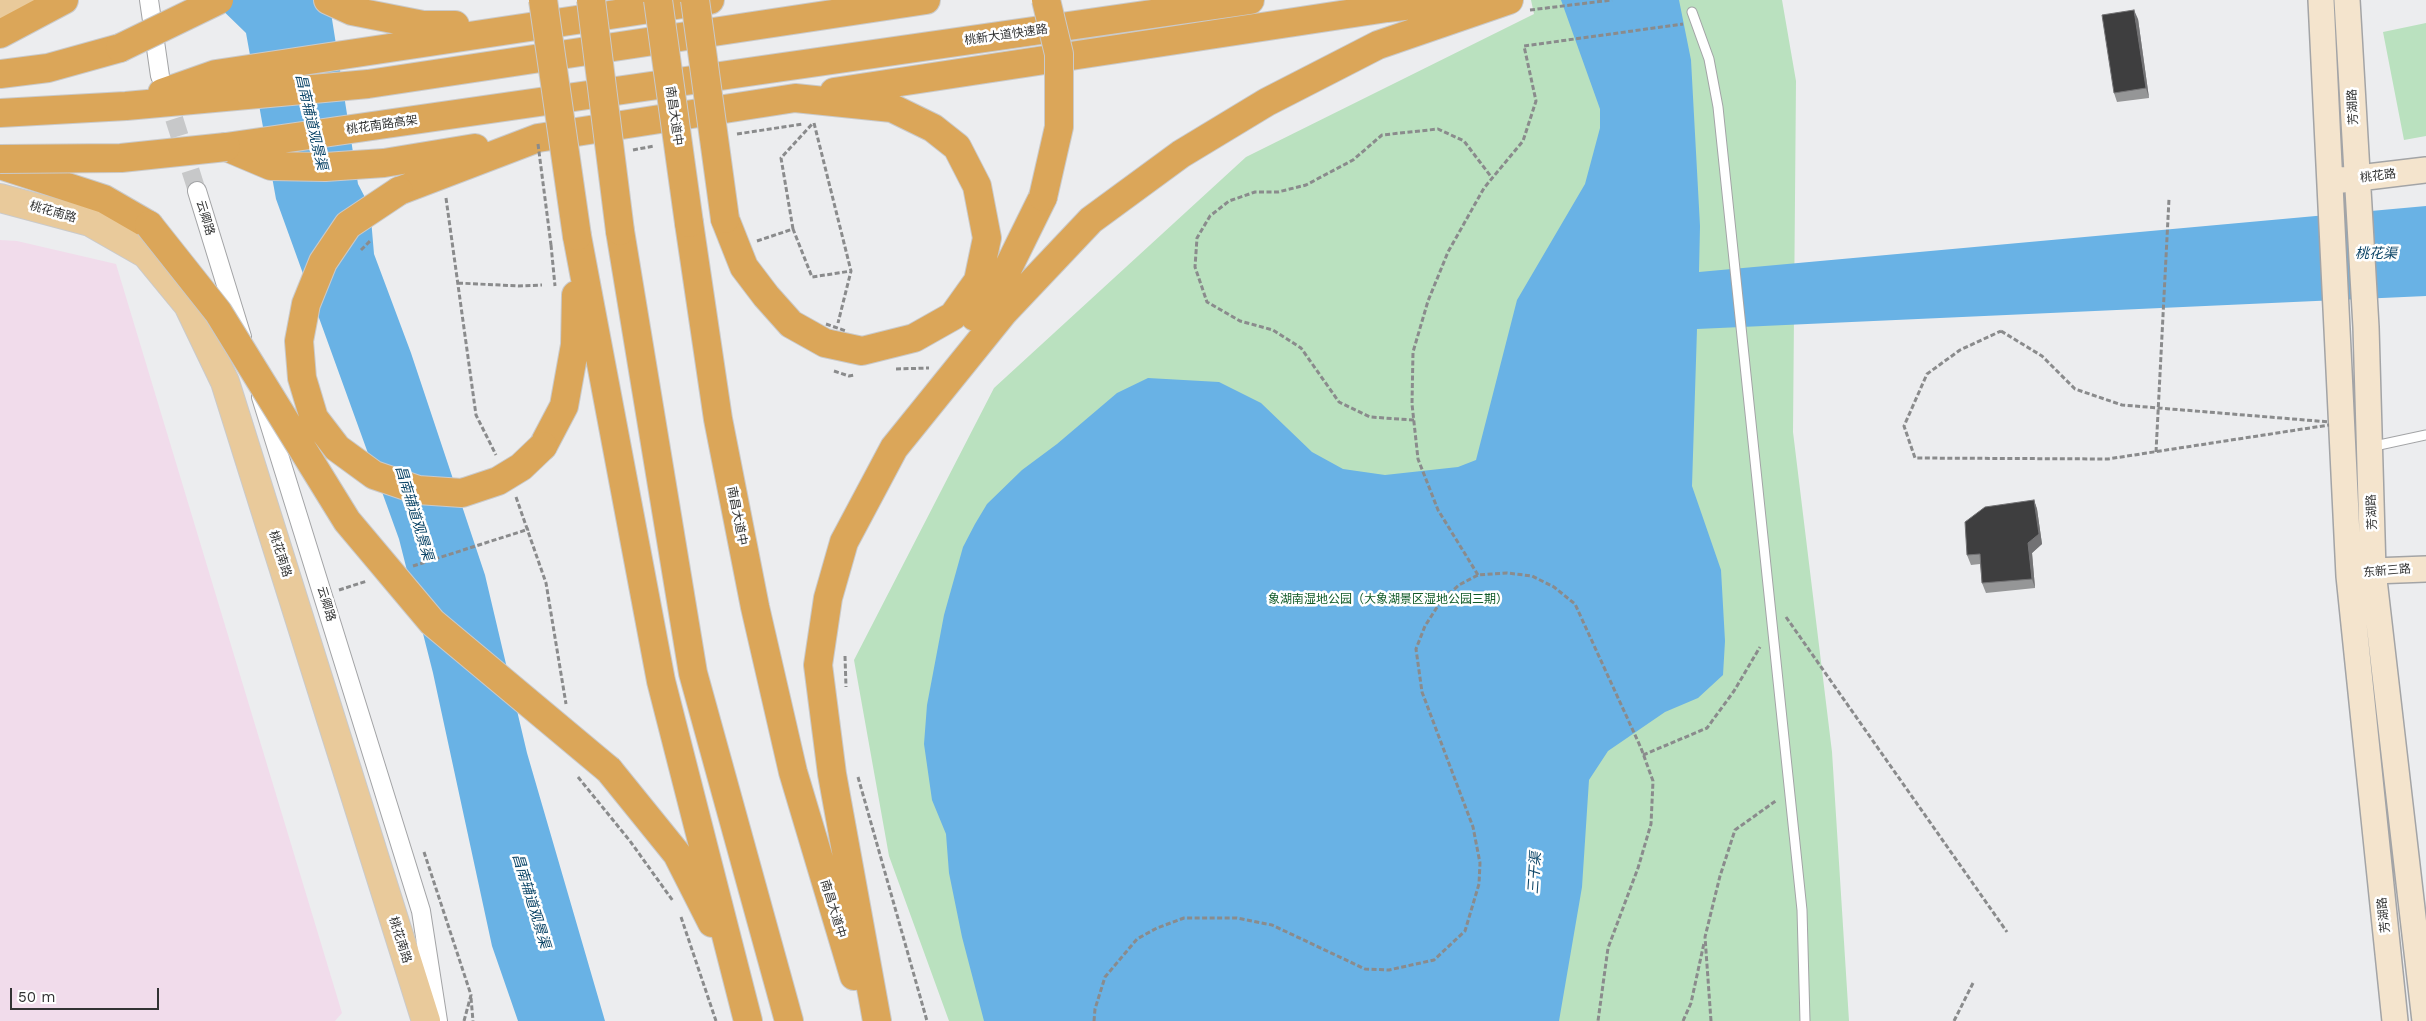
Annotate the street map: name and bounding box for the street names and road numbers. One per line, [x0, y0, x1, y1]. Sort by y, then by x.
street label: 桃新大道快速路 [963, 22, 1049, 48]
street label: 南昌大道中 [663, 85, 685, 147]
street label: 芳湖路 [2345, 89, 2361, 125]
street label: 桃花南路高架 [345, 113, 419, 137]
street label: 桃花路 [2359, 167, 2397, 185]
street label: 桃花南路 [28, 198, 78, 226]
street label: 云卿路 [193, 199, 217, 237]
street label: 南昌大道中 [724, 485, 750, 547]
street label: 芳湖路 [2364, 494, 2380, 530]
street label: 桃花南路 [266, 529, 294, 579]
street label: 东新三路 [2362, 562, 2412, 580]
street label: 云卿路 [314, 585, 338, 623]
street label: 南昌大道中 [817, 878, 849, 940]
street label: 芳湖路 [2375, 896, 2393, 934]
street label: 桃花南路 [386, 915, 414, 965]

